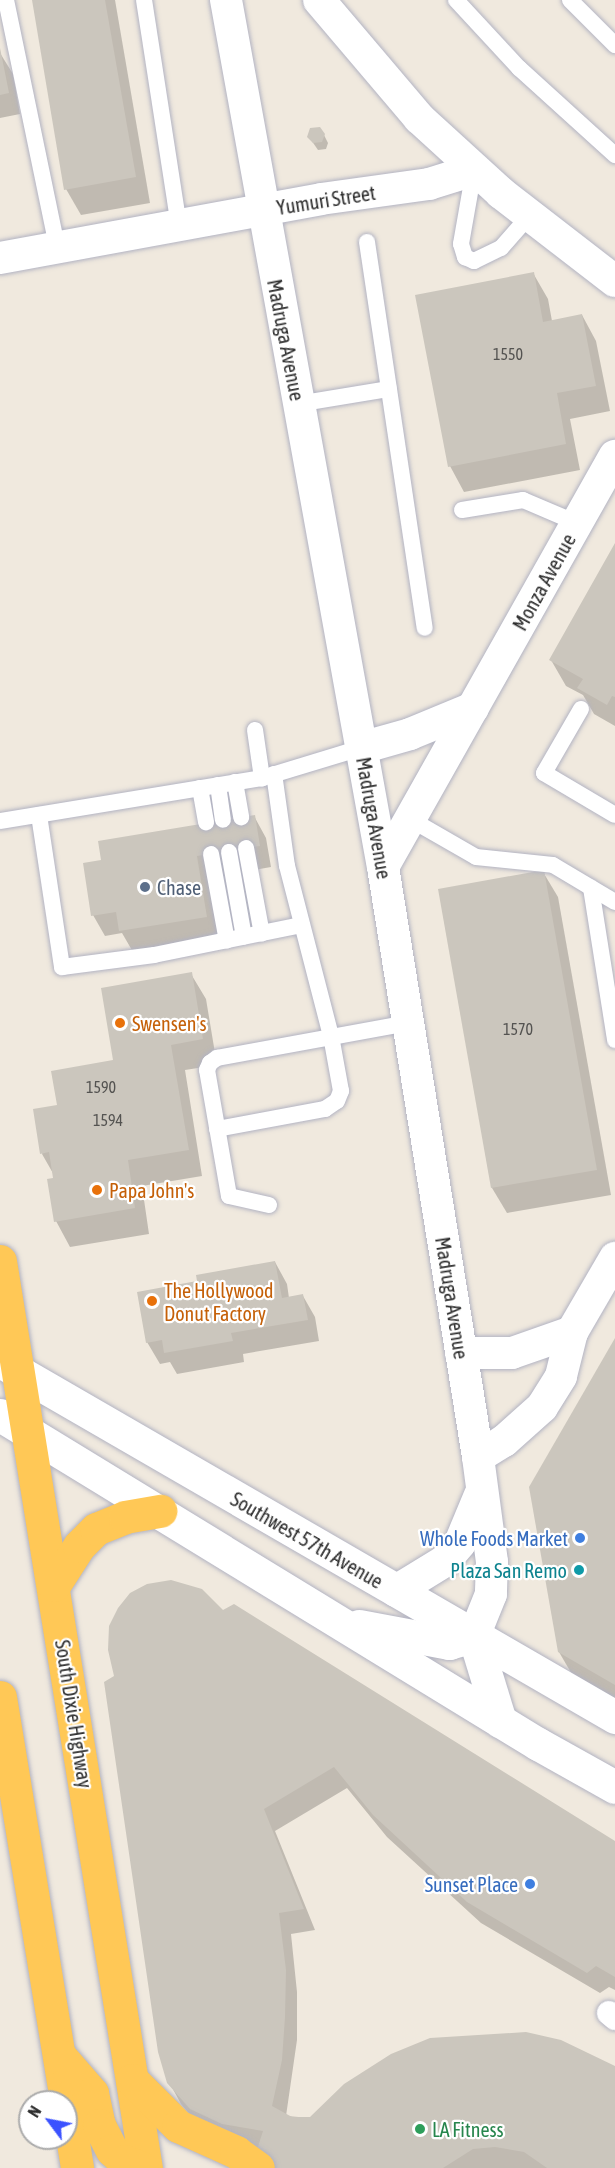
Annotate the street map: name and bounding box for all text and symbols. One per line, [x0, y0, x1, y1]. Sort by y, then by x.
street label: Yumuri Street [275, 180, 377, 220]
street label: Madruga Avenue [262, 277, 310, 403]
house number: 1550 [493, 344, 523, 364]
street label: Monza Avenue [508, 529, 580, 635]
street label: Madruga Avenue [351, 755, 397, 881]
place label: Chase [157, 875, 201, 899]
marker: Chase [138, 880, 152, 894]
place label: Swensen's [132, 1011, 206, 1035]
marker: Swensen's [113, 1016, 127, 1030]
house number: 1570 [503, 1019, 533, 1039]
house number: 1590 [86, 1077, 116, 1097]
house number: 1594 [93, 1110, 123, 1130]
place label: Papa John's [109, 1178, 194, 1202]
marker: Papa John's [90, 1183, 104, 1197]
street label: Madruga Avenue [431, 1235, 473, 1361]
place label: The Hollywood Donut Factory [164, 1278, 274, 1325]
marker: The Hollywood Donut Factory [145, 1294, 159, 1308]
street label: Southwest 57th Avenue [227, 1487, 387, 1593]
place label: Whole Foods Market [420, 1526, 568, 1550]
marker: Whole Foods Market [573, 1531, 587, 1545]
place label: Plaza San Remo [450, 1558, 567, 1582]
marker: Plaza San Remo [572, 1563, 586, 1577]
street label: South Dixie Highway [50, 1638, 98, 1790]
place label: Sunset Place [425, 1872, 518, 1896]
marker: Sunset Place [523, 1877, 537, 1891]
north arrow [18, 2090, 78, 2150]
text: N [24, 2103, 45, 2120]
place label: LA Fitness [432, 2117, 504, 2141]
marker: LA Fitness [413, 2122, 427, 2136]

